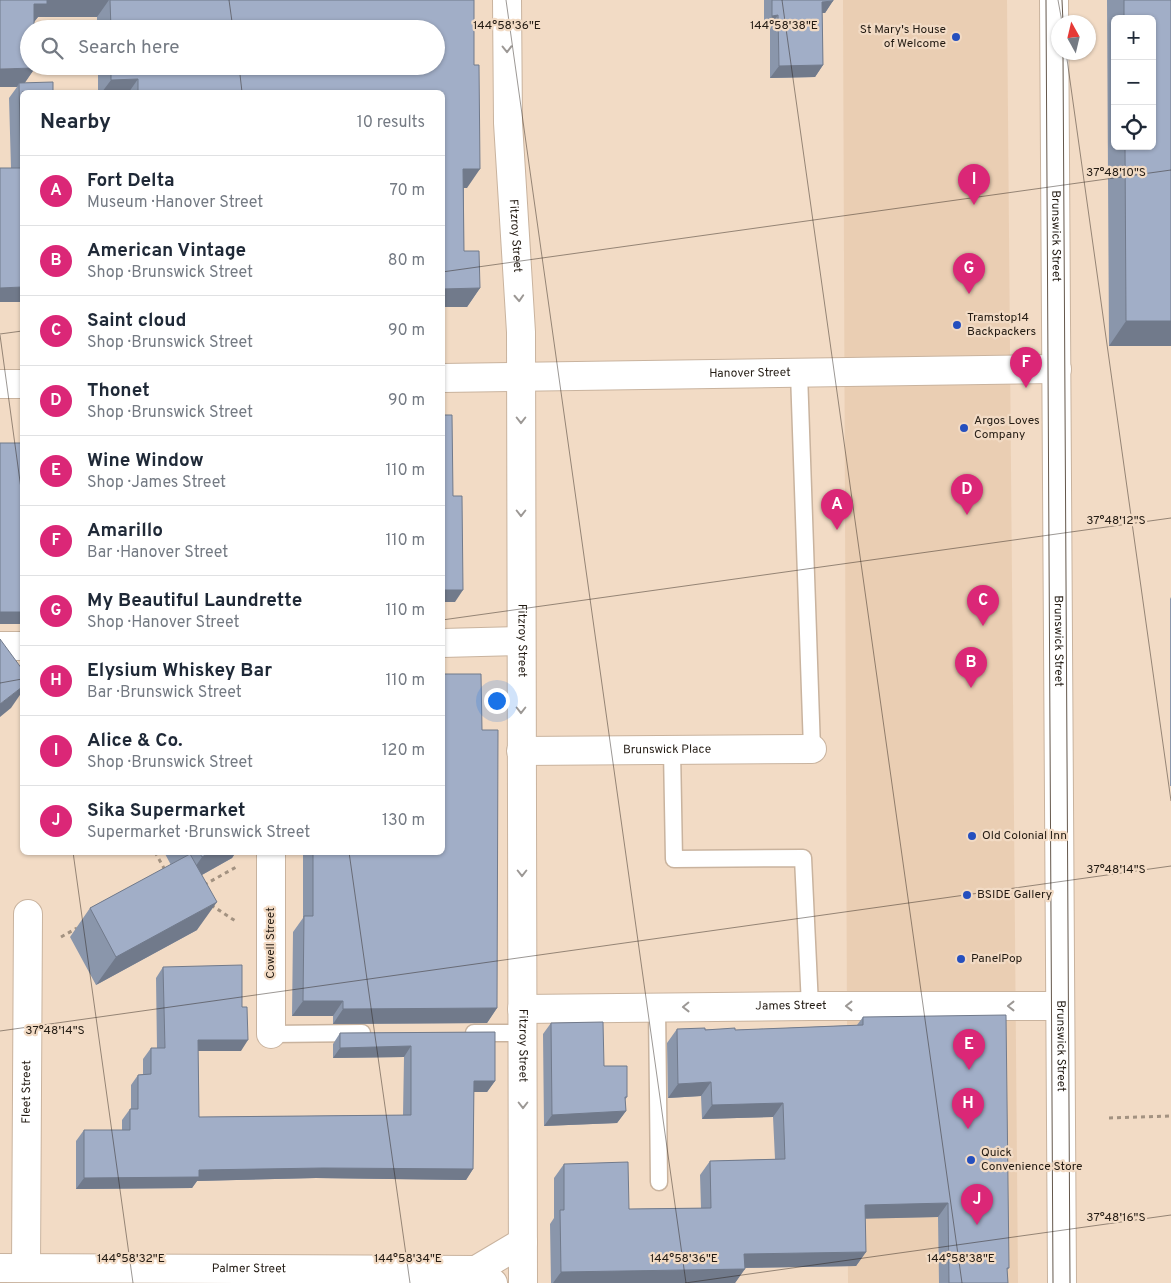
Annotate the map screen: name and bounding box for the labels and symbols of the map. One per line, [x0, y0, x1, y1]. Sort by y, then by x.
north arrow [1051, 15, 1096, 60]
text: 144°58'36"E [473, 18, 541, 34]
text: 144°58'38"E [750, 18, 818, 34]
place label: St Mary's House of Welcome [860, 22, 946, 52]
marker: St Mary's House of Welcome [950, 31, 962, 43]
one-way arrow [502, 45, 512, 53]
pin: I [958, 164, 990, 205]
text: 37°48'10"S [1086, 165, 1146, 181]
street label: Brunswick Street [1047, 190, 1064, 282]
street label: Fitzroy Street [505, 199, 525, 273]
pin: G [953, 253, 985, 294]
one-way arrow [513, 295, 524, 303]
place label: Tramstop14 Backpackers [967, 310, 1036, 340]
marker: Tramstop14 Backpackers [951, 319, 963, 331]
pin: F [1010, 347, 1042, 388]
street label: Hanover Street [709, 365, 791, 382]
place label: Argos Loves Company [974, 413, 1040, 443]
one-way arrow [516, 416, 526, 424]
marker: Argos Loves Company [958, 422, 970, 434]
pin: D [951, 474, 983, 515]
pin: A [821, 489, 853, 530]
one-way arrow [516, 509, 526, 517]
text: 37°48'12"S [1086, 513, 1146, 529]
pin: C [967, 585, 999, 626]
street label: Brunswick Street [1050, 595, 1066, 687]
street label: Fitzroy Street [514, 604, 530, 677]
pin: B [955, 647, 987, 688]
your location [484, 688, 510, 714]
one-way arrow [516, 706, 526, 714]
street label: Brunswick Place [623, 742, 711, 758]
place label: Old Colonial Inn [982, 828, 1067, 844]
marker: Old Colonial Inn [966, 830, 978, 842]
text: 37°48'14"S [1086, 862, 1146, 878]
one-way arrow [517, 869, 527, 877]
place label: BSIDE Gallery [977, 887, 1052, 903]
marker: BSIDE Gallery [961, 889, 973, 901]
street label: Cowell Street [263, 907, 279, 979]
place label: PanelPop [971, 951, 1023, 967]
marker: PanelPop [955, 953, 967, 965]
street label: James Street [755, 998, 827, 1015]
street label: Brunswick Street [1052, 1000, 1069, 1092]
one-way arrow [845, 1001, 852, 1011]
one-way arrow [1007, 1001, 1015, 1011]
one-way arrow [682, 1002, 690, 1012]
street label: Fitzroy Street [514, 1009, 531, 1082]
text: 37°48'14"S [25, 1023, 85, 1039]
pin: E [953, 1029, 985, 1070]
street label: Fleet Street [19, 1060, 35, 1124]
pin: H [952, 1088, 984, 1129]
one-way arrow [518, 1102, 528, 1109]
place label: Quick Convenience Store [981, 1145, 1083, 1175]
marker: Quick Convenience Store [965, 1154, 977, 1166]
pin: J [961, 1184, 993, 1225]
text: 37°48'16"S [1086, 1210, 1146, 1226]
text: 144°58'32"E [97, 1251, 165, 1267]
text: 144°58'34"E [374, 1251, 442, 1267]
text: 144°58'36"E [650, 1251, 718, 1267]
text: 144°58'38"E [927, 1251, 995, 1267]
street label: Palmer Street [212, 1261, 286, 1277]

